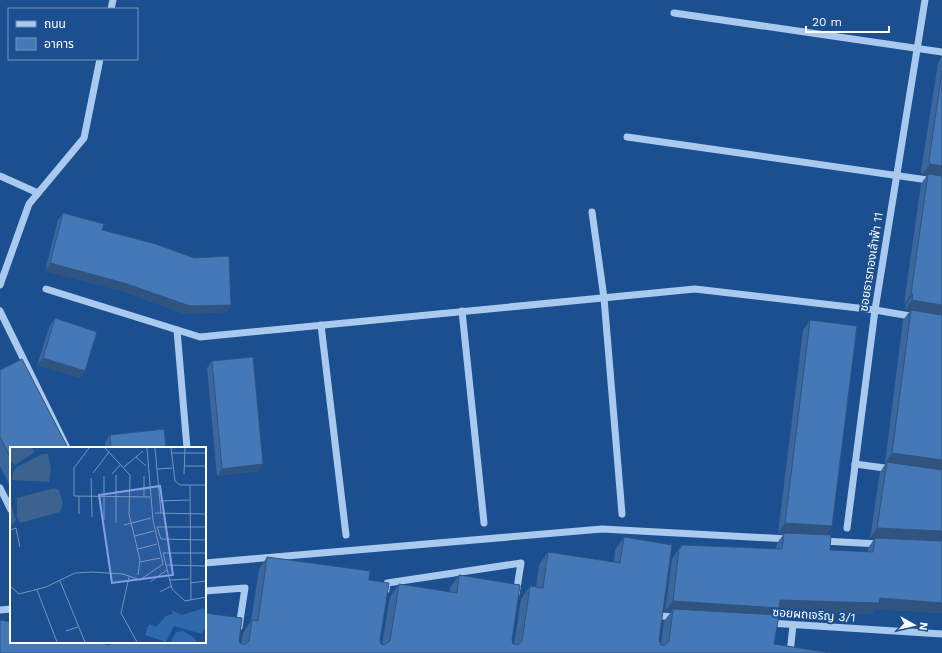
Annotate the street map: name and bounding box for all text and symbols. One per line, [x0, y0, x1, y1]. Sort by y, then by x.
legend [8, 8, 138, 60]
scale bar [806, 8, 889, 34]
text: 20 m [812, 15, 842, 29]
text: ถนน [44, 17, 66, 31]
text: อาคาร [44, 37, 74, 51]
street label: ซอยธารทองเล้าฟ้า 11 [856, 212, 886, 312]
inset map [10, 447, 206, 643]
street label: ซอยผถเจริญ 3/1 [772, 605, 856, 625]
north arrow [894, 605, 934, 645]
text: N [916, 621, 930, 631]

